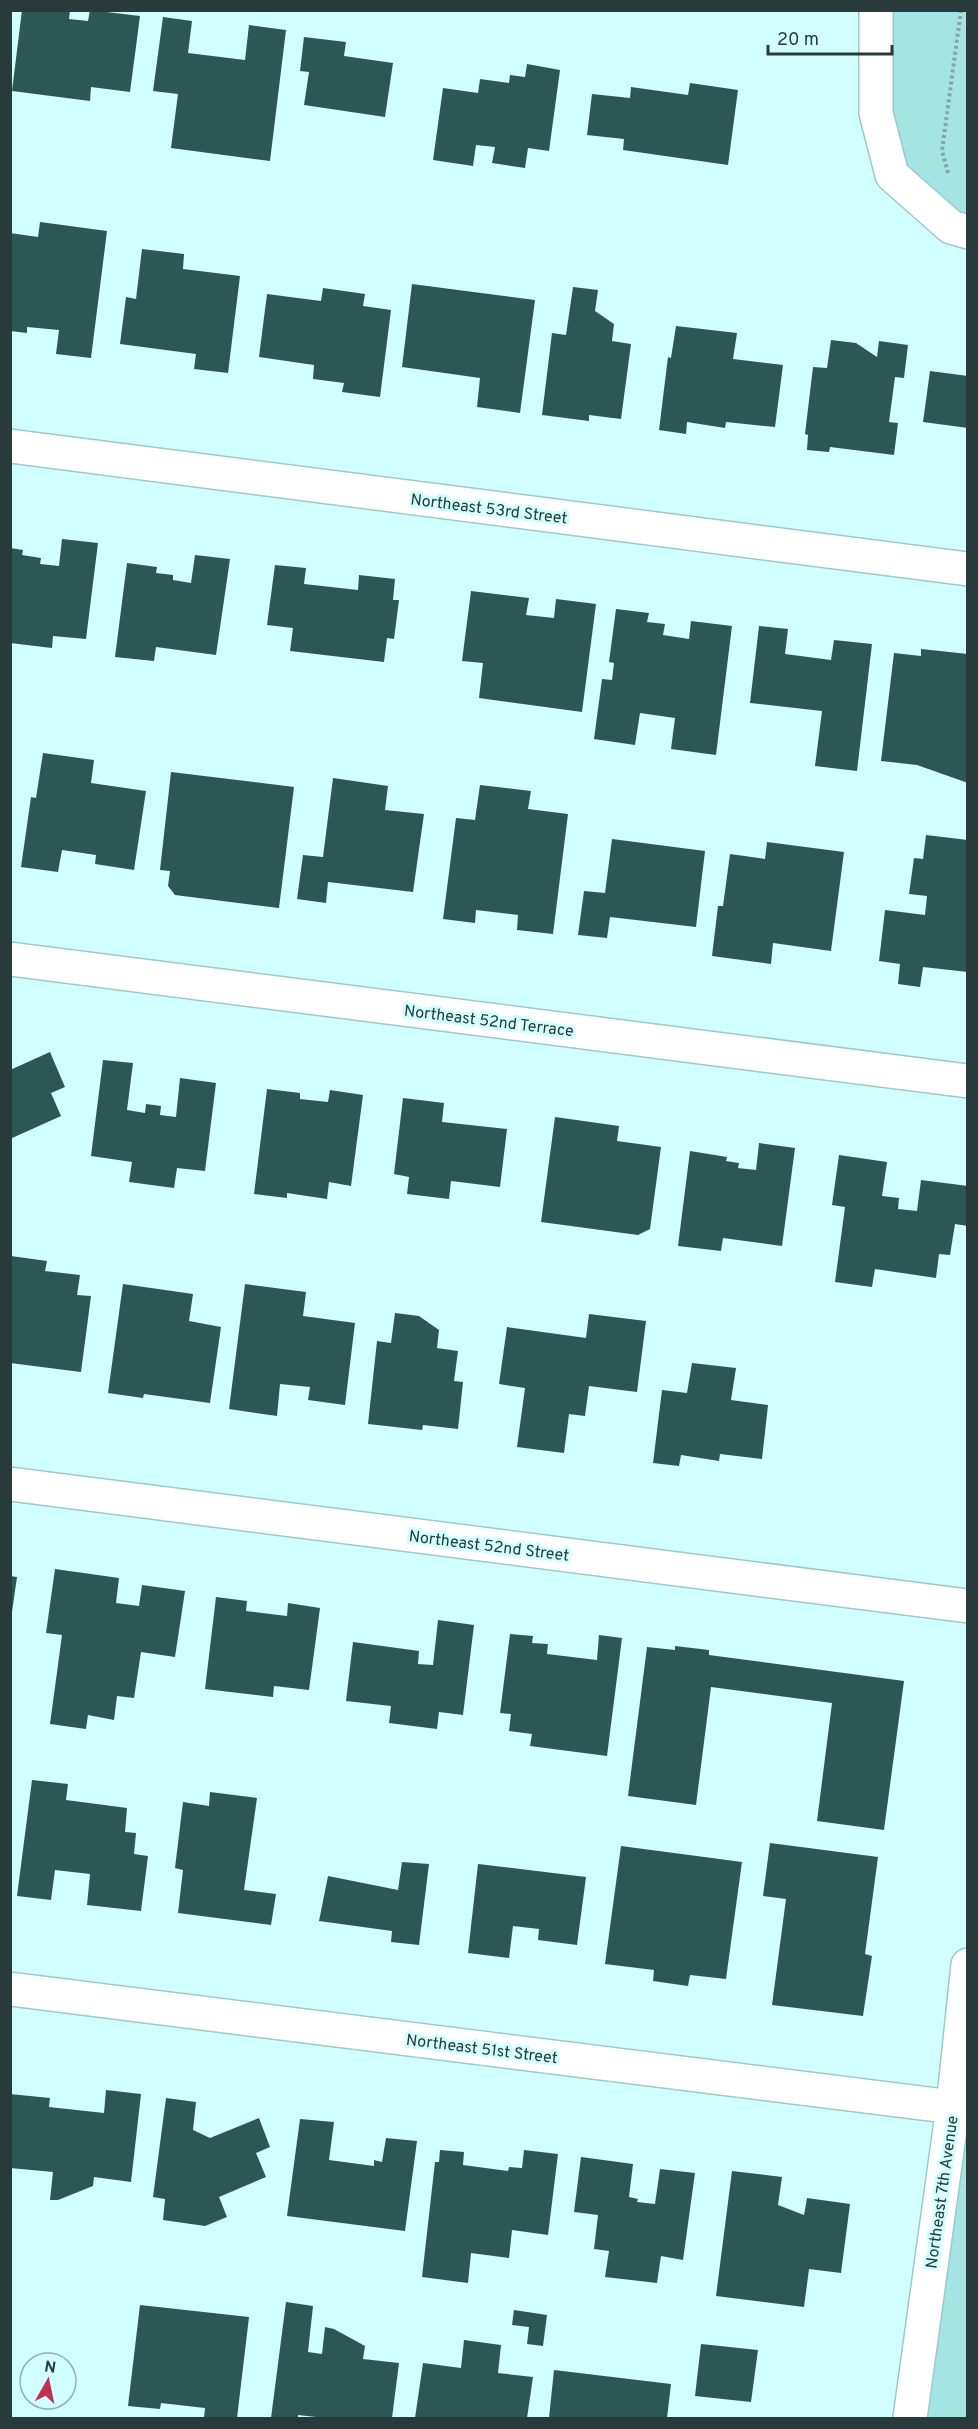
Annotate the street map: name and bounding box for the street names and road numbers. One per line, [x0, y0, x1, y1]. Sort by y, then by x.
street label: Northeast 53rd Street [409, 490, 568, 530]
street label: Northeast 52nd Terrace [403, 1002, 575, 1042]
street label: Northeast 52nd Street [407, 1527, 570, 1567]
street label: Northeast 51st Street [405, 2031, 559, 2069]
street label: Northeast 7th Avenue [922, 2114, 964, 2270]

